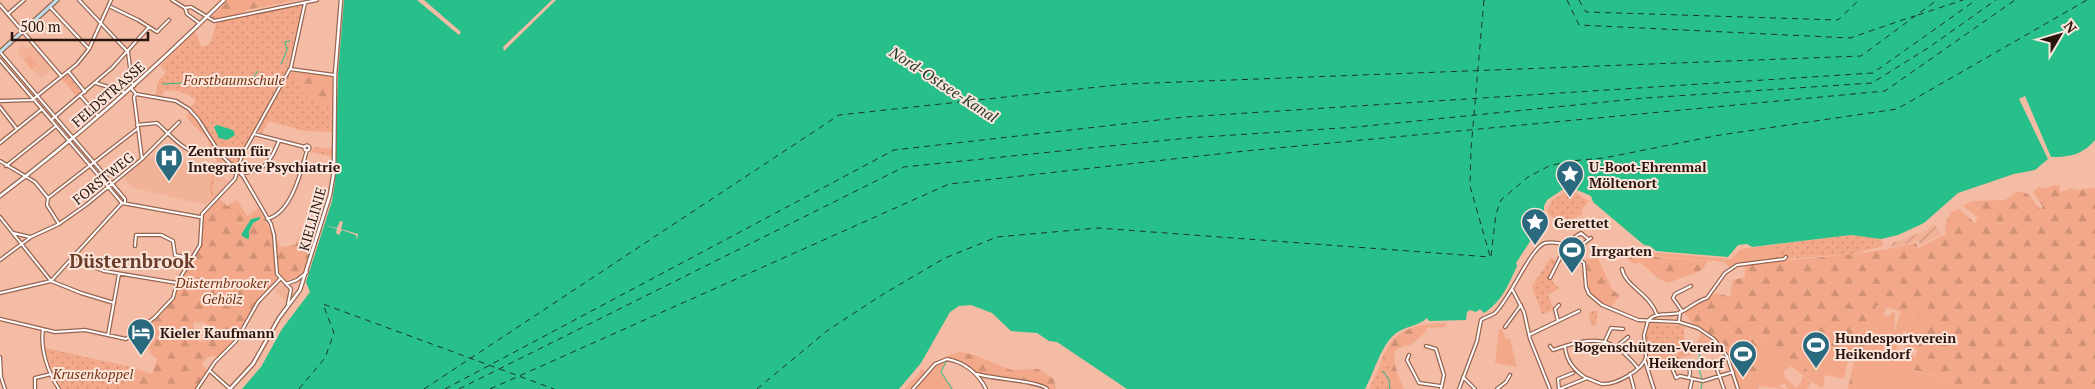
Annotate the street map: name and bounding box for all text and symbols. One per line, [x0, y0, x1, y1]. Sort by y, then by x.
scale bar [12, 10, 149, 42]
north arrow [2035, 10, 2085, 60]
text: 500 m [20, 16, 61, 36]
text: N [2060, 17, 2082, 37]
water label: Nord-Ostsee-Kanal [885, 41, 1003, 127]
street label: FELDSTRASSE [67, 57, 149, 131]
park label: Forstbaumschule [182, 70, 285, 89]
place label: Zentrum für Integrative Psychiatrie [188, 141, 341, 176]
hospital icon: Zentrum für Integrative Psychiatrie [154, 143, 184, 182]
street label: FORSTWEG [68, 147, 138, 209]
place label: U-Boot-Ehrenmal Möltenort [1589, 157, 1707, 192]
place icon: U-Boot-Ehrenmal Möltenort [1555, 159, 1585, 198]
street label: KIELLINIE [294, 185, 330, 253]
place icon: Gerettet [1520, 207, 1550, 246]
place label: Gerettet [1554, 213, 1610, 232]
sports icon: Irrgarten [1557, 235, 1587, 274]
place label: Irrgarten [1591, 241, 1652, 260]
district label: Düsternbrook [69, 248, 196, 273]
park label: Düsternbrooker Gehölz [175, 273, 269, 308]
hotel icon: Kieler Kaufmann [126, 317, 156, 356]
place label: Kieler Kaufmann [160, 323, 274, 342]
place label: Hundesportverein Heikendorf [1835, 328, 1956, 363]
sports icon: Hundesportverein Heikendorf [1801, 330, 1831, 369]
place label: Bogenschützen-Verein Heikendorf [1574, 337, 1726, 372]
sports icon: Bogenschützen-Verein Heikendorf [1728, 339, 1758, 378]
park label: Krusenkoppel [52, 364, 133, 383]

